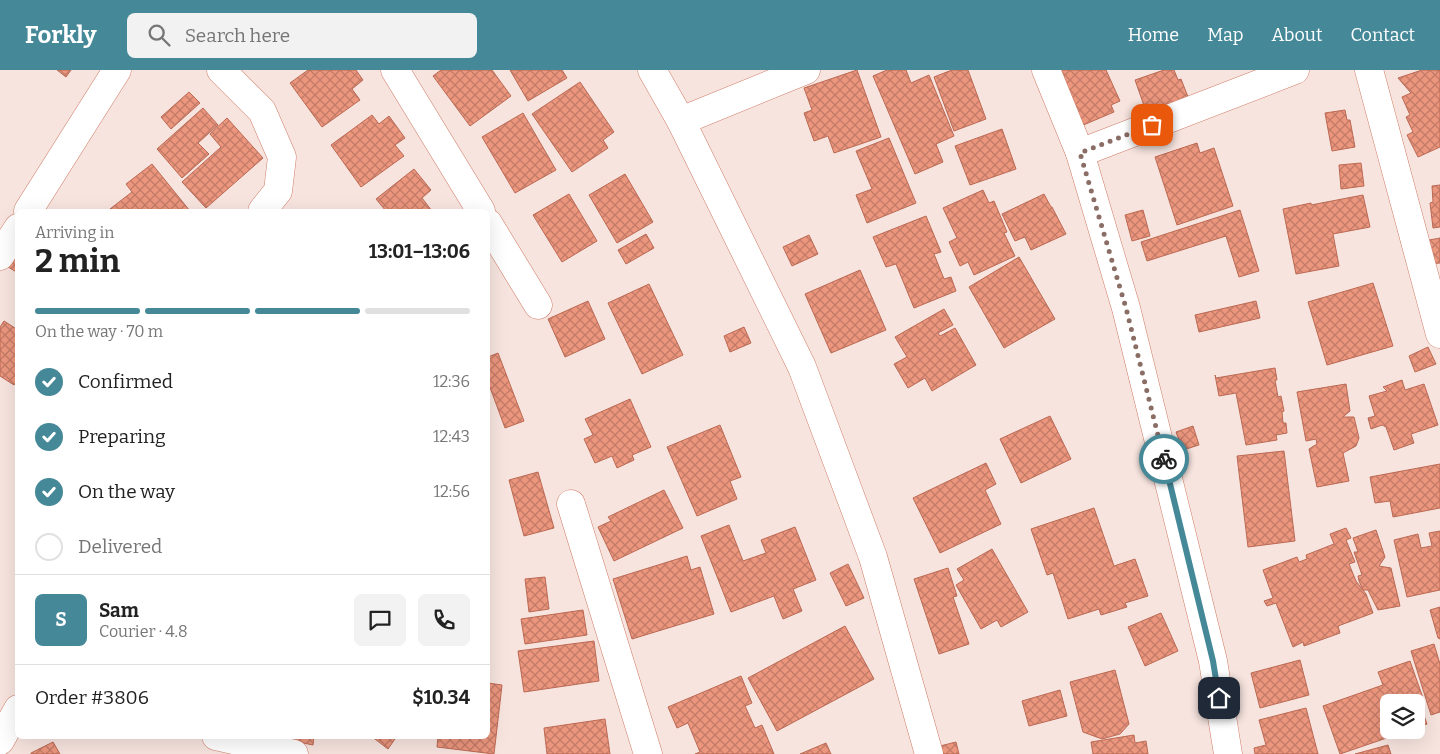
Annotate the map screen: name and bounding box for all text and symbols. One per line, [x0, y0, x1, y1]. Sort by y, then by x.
search box [127, 13, 477, 58]
text: Forkly [25, 21, 97, 49]
icon: search [145, 21, 173, 49]
text: Search here [185, 24, 290, 47]
text: Home [1128, 24, 1179, 46]
text: Map [1207, 24, 1243, 46]
text: About [1271, 24, 1322, 46]
text: Contact [1350, 24, 1415, 46]
pin [1131, 104, 1173, 146]
icon: bag [1138, 111, 1166, 139]
text: Arriving in [35, 223, 114, 242]
text: 13:01–13:06 [369, 240, 470, 263]
text: 2 min [35, 242, 120, 280]
text: On the way · 70 m [35, 322, 163, 341]
icon: check [35, 368, 63, 396]
text: Confirmed [78, 370, 173, 393]
text: 12:36 [433, 372, 470, 391]
icon: check [35, 423, 63, 451]
text: Preparing [78, 425, 166, 448]
text: 12:43 [433, 427, 470, 446]
courier [1139, 434, 1189, 484]
icon: bike [1150, 445, 1178, 473]
icon: check [35, 478, 63, 506]
text: On the way [78, 480, 175, 503]
text: 12:56 [433, 482, 470, 501]
text: Delivered [78, 535, 162, 558]
button: chat [354, 594, 406, 646]
button: phone [418, 594, 470, 646]
text: Sam [99, 599, 139, 622]
text: S [55, 608, 67, 631]
text: Courier · 4.8 [99, 622, 188, 641]
pin [1198, 677, 1240, 719]
icon: home [1205, 684, 1233, 712]
text: Order #3806 [35, 686, 149, 709]
text: $10.34 [412, 686, 470, 709]
map controls [1380, 694, 1425, 739]
button: layers [1380, 694, 1425, 739]

